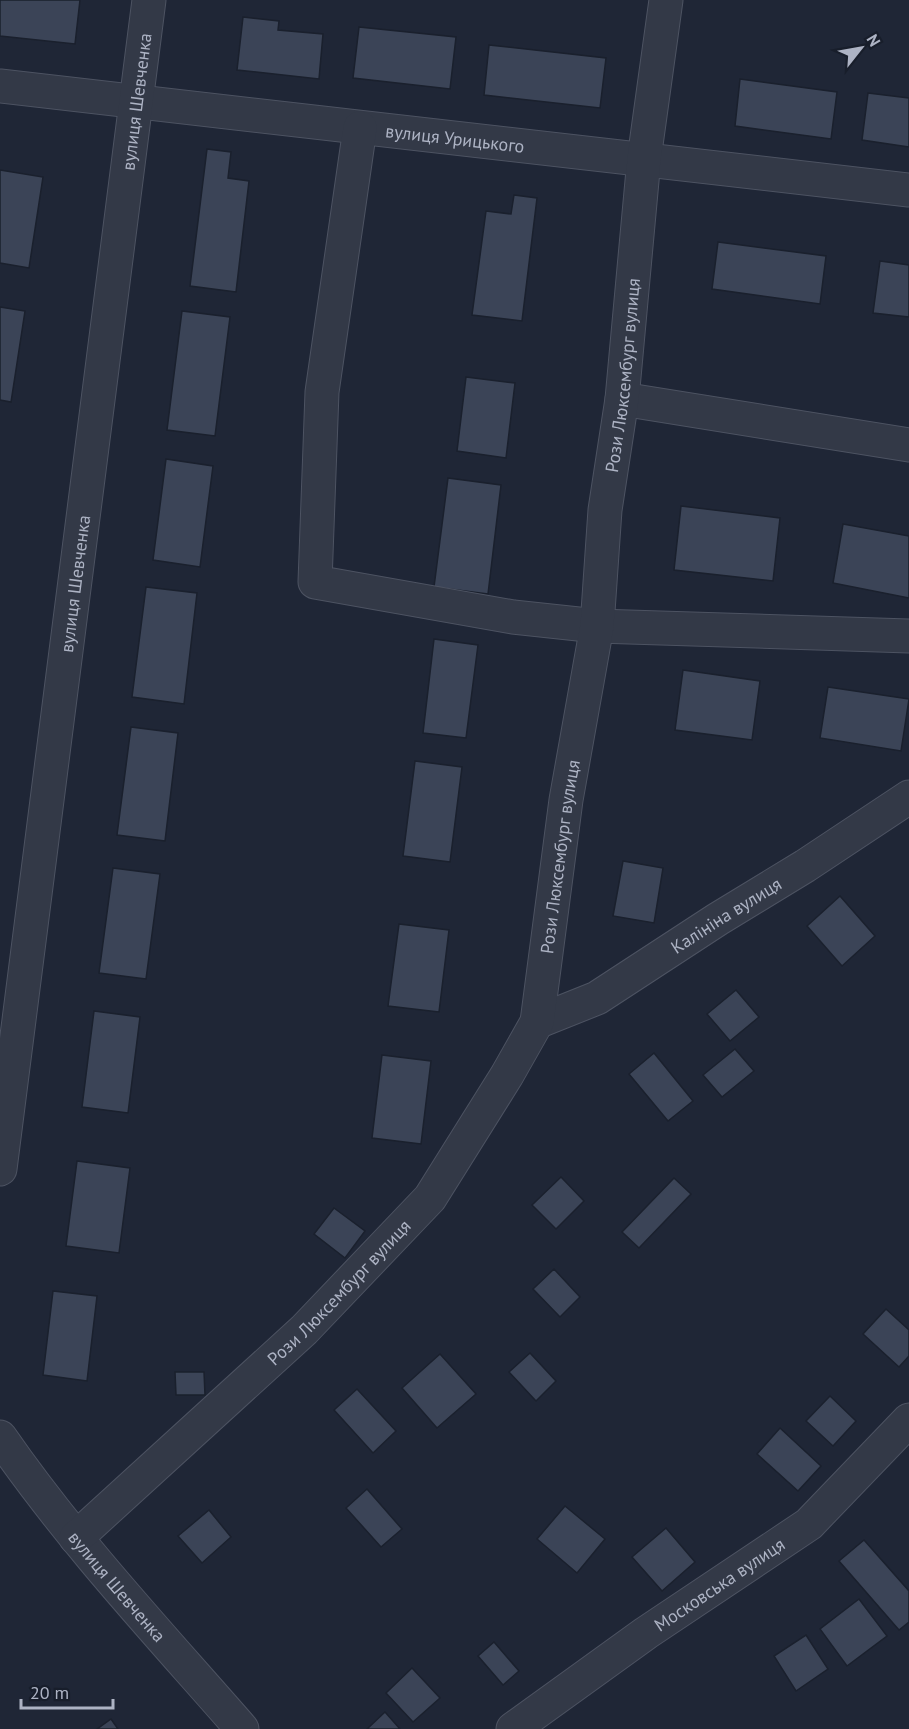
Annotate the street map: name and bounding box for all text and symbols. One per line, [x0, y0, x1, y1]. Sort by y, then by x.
north arrow [831, 18, 891, 78]
text: N [863, 31, 885, 50]
street label: вулиця Шевченка [116, 32, 156, 172]
street label: вулиця Урицького [384, 119, 526, 157]
street label: Рози Люксембург вулиця [599, 277, 645, 474]
street label: вулиця Шевченка [54, 514, 95, 654]
street label: Рози Люксембург вулиця [535, 758, 584, 955]
street label: Калініна вулиця [666, 872, 785, 958]
street label: Рози Люксембург вулиця [262, 1214, 415, 1370]
street label: вулиця Шевченка [64, 1526, 171, 1646]
street label: Московська вулиця [649, 1532, 789, 1636]
scale bar [21, 1672, 112, 1710]
text: 20 m [30, 1681, 69, 1704]

